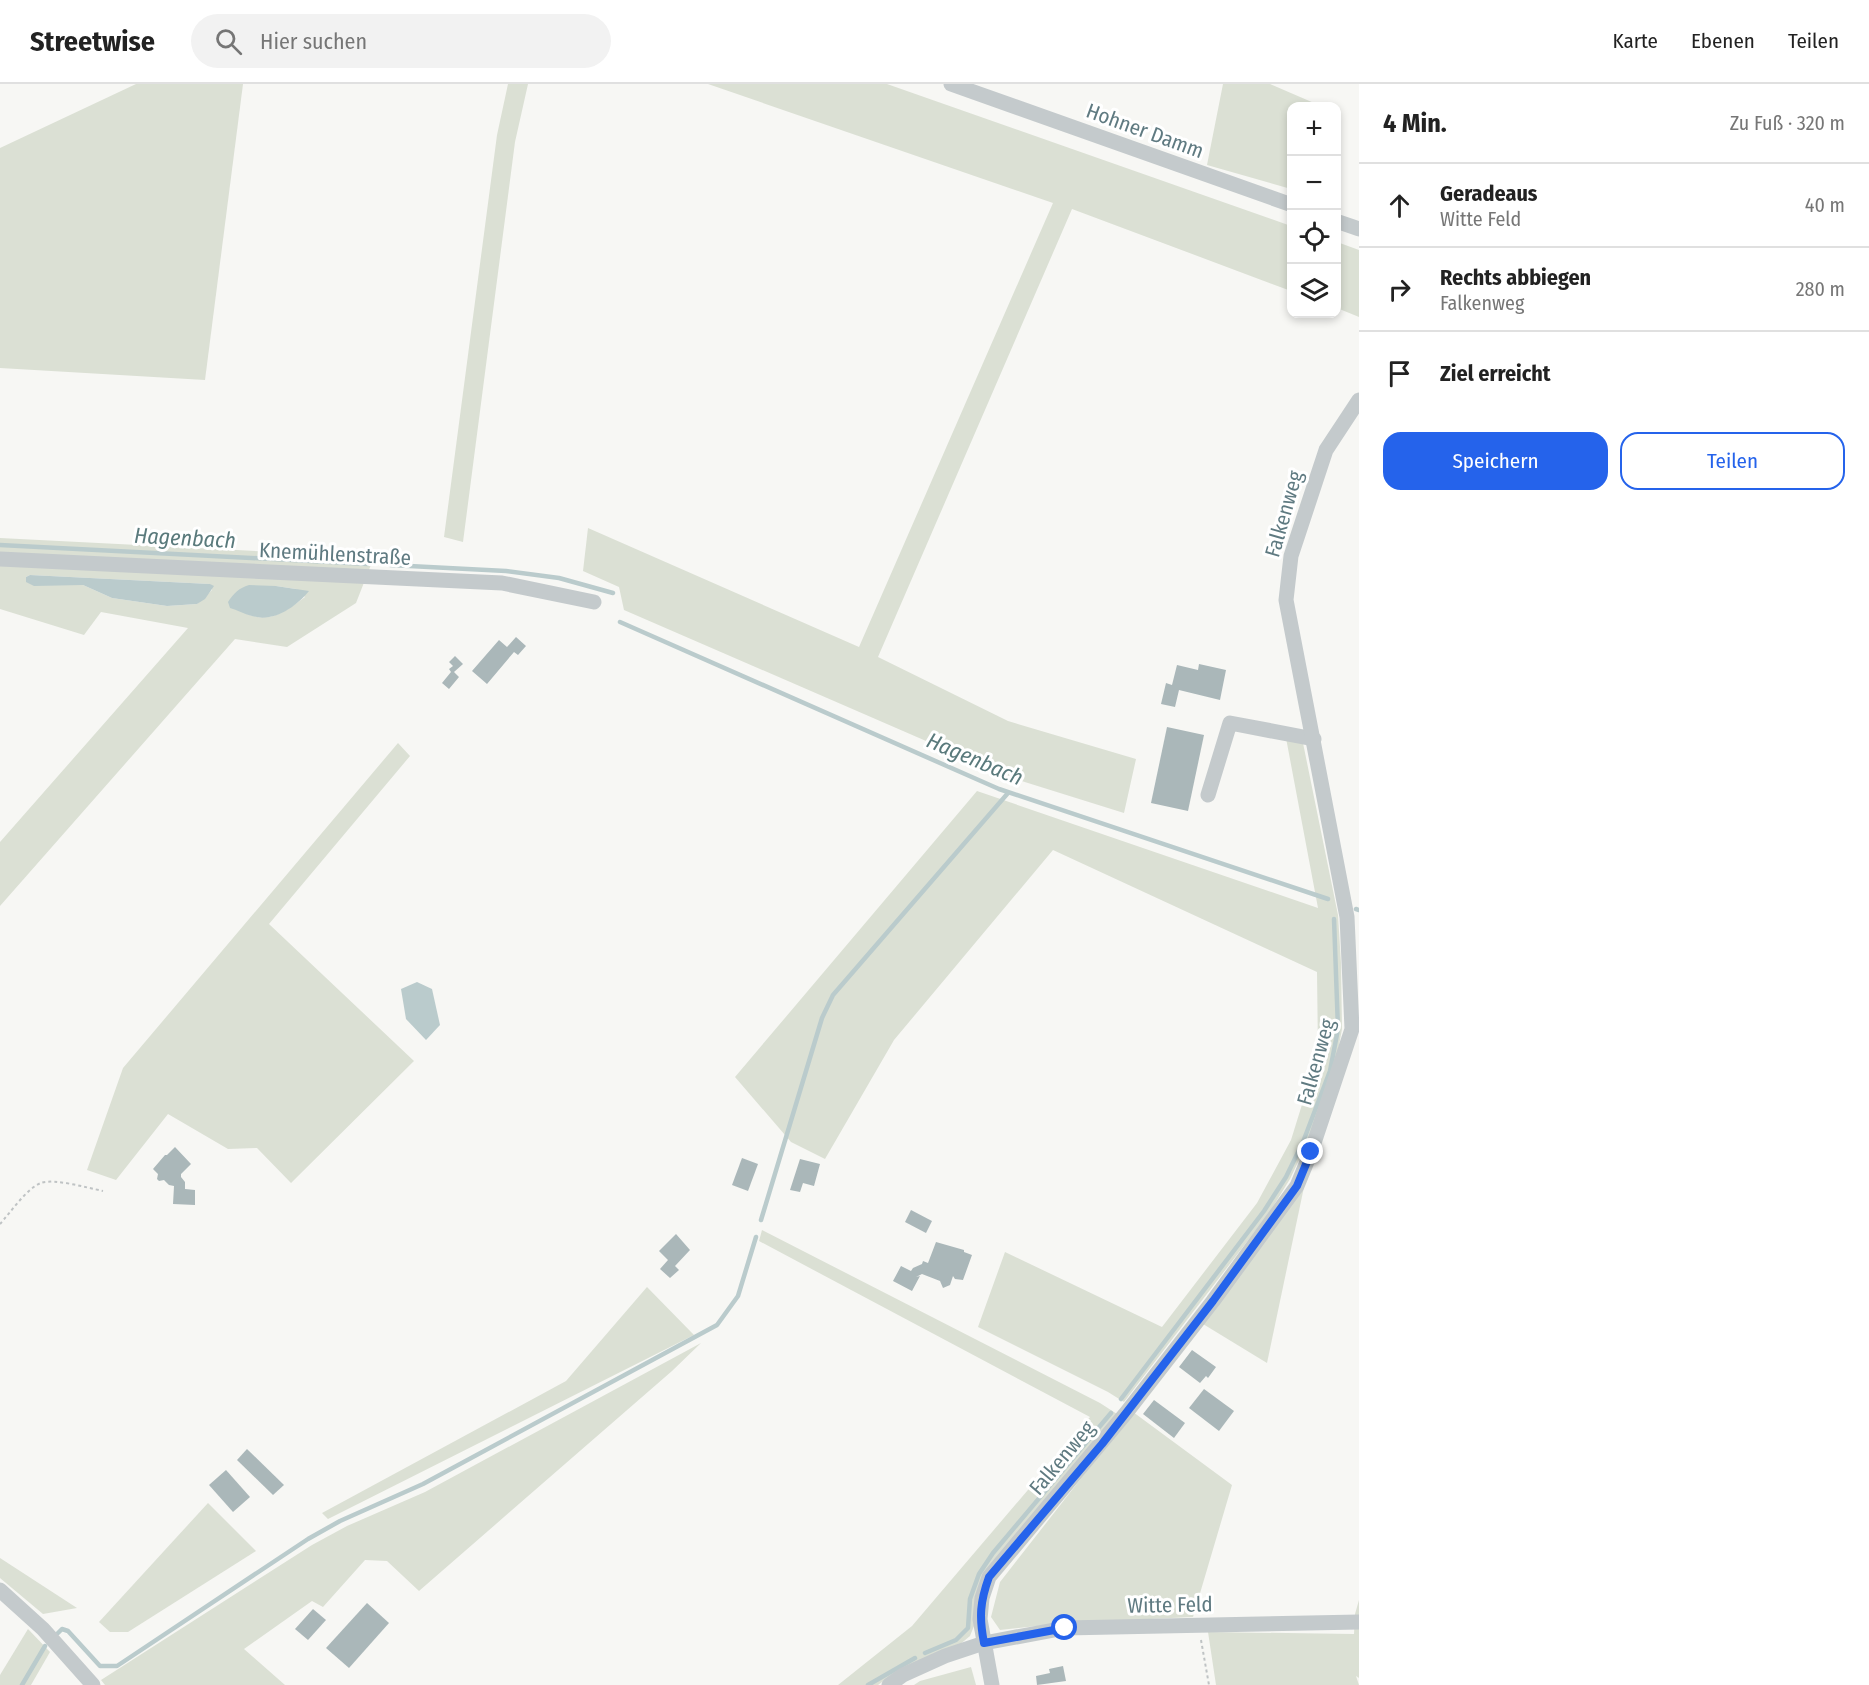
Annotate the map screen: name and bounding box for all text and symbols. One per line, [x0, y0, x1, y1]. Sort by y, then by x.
search box [191, 14, 611, 68]
text: Streetwise [30, 25, 155, 58]
icon: search [212, 25, 245, 58]
text: Hier suchen [260, 28, 367, 55]
text: Karte [1612, 28, 1658, 54]
text: Ebenen [1691, 28, 1755, 54]
text: Teilen [1788, 28, 1839, 54]
street label: Hohner Damm [1083, 98, 1207, 164]
map controls [1287, 102, 1341, 318]
button: + [1287, 102, 1341, 156]
text: 4 Min. [1383, 108, 1447, 139]
text: Zu Fuß · 320 m [1730, 111, 1845, 135]
button: − [1287, 156, 1341, 210]
text: Geradeaus [1440, 180, 1537, 207]
icon: ahead [1383, 189, 1416, 222]
text: 40 m [1805, 193, 1845, 217]
text: Witte Feld [1440, 207, 1521, 231]
button: locate [1287, 210, 1341, 264]
button: layers [1287, 264, 1341, 318]
text: Rechts abbiegen [1440, 264, 1591, 291]
icon: right [1383, 273, 1416, 306]
text: 280 m [1796, 277, 1845, 301]
text: Falkenweg [1440, 291, 1524, 315]
icon: arrive [1383, 357, 1416, 390]
text: Ziel erreicht [1440, 360, 1551, 387]
button: Speichern [1383, 432, 1608, 490]
button: Teilen [1620, 432, 1845, 490]
street label: Falkenweg [1259, 468, 1309, 560]
water label: Hagenbach [133, 522, 237, 554]
street label: Knemühlenstraße [258, 537, 412, 571]
water label: Hagenbach [923, 727, 1027, 791]
street label: Falkenweg [1291, 1016, 1341, 1108]
route end [1297, 1138, 1323, 1164]
street label: Falkenweg [1024, 1416, 1101, 1500]
street label: Witte Feld [1127, 1591, 1213, 1619]
route start [1051, 1614, 1077, 1640]

